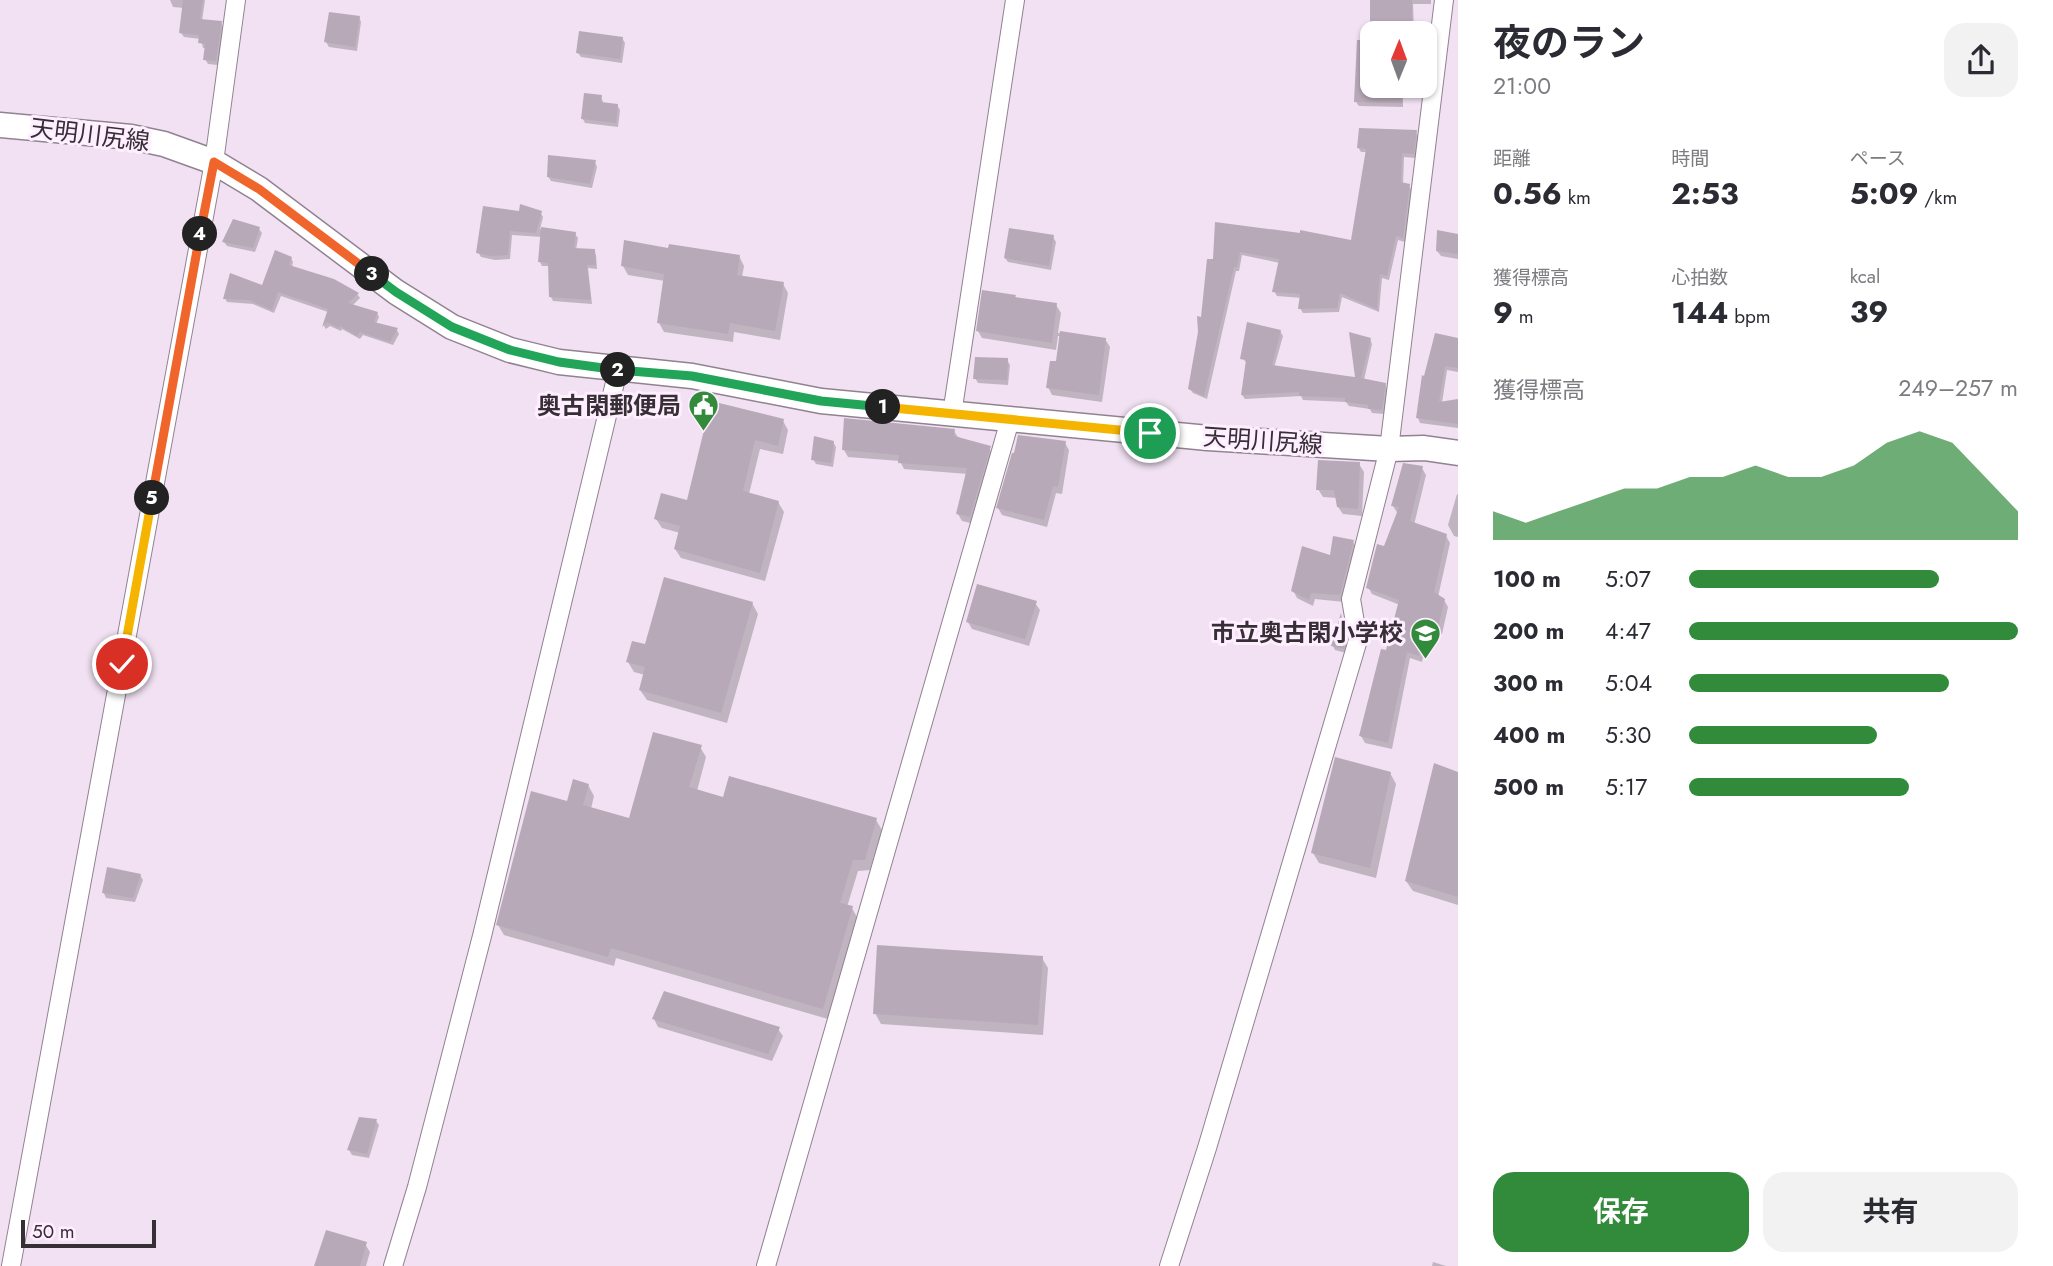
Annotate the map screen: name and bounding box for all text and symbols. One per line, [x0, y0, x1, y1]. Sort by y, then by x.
text: 夜のラン [1493, 15, 1645, 70]
north arrow [1360, 21, 1437, 98]
map controls [1360, 21, 1437, 98]
button: share [1944, 23, 2018, 97]
text: 21:00 [1493, 69, 1551, 103]
street label: 天明川尻線 [28, 110, 152, 159]
text: 距離 [1493, 145, 1531, 172]
text: 時間 [1671, 145, 1709, 172]
text: ペース [1850, 145, 1906, 172]
text: 0.56 [1493, 172, 1562, 215]
text: 2:53 [1671, 172, 1739, 215]
text: 5:09 [1850, 172, 1919, 215]
text: km [1562, 184, 1591, 211]
text: /km [1919, 184, 1957, 211]
pin: 4 [182, 216, 218, 252]
text: 4 [193, 220, 206, 247]
pin: 3 [354, 256, 390, 292]
text: 3 [366, 260, 377, 287]
text: kcal [1850, 263, 1880, 290]
text: 獲得標高 [1493, 264, 1569, 291]
text: 心拍数 [1671, 264, 1728, 291]
text: 39 [1850, 290, 1888, 333]
text: 9 [1493, 291, 1513, 334]
text: 144 [1671, 291, 1728, 334]
text: m [1513, 303, 1534, 330]
text: bpm [1728, 303, 1771, 330]
pin: 2 [600, 352, 636, 388]
text: 2 [611, 356, 624, 383]
text: 249–257 m [1898, 371, 2018, 405]
text: 獲得標高 [1493, 373, 1585, 407]
place label: 奥古閑郵便局 [537, 388, 681, 423]
public building icon: 奥古閑郵便局 [687, 389, 721, 433]
pin: 1 [866, 390, 900, 424]
text: 1 [878, 393, 887, 420]
pin [1120, 403, 1180, 463]
icon: arrive [1131, 414, 1169, 452]
street label: 天明川尻線 [1202, 419, 1324, 462]
pin: 5 [134, 480, 170, 516]
text: 5 [145, 484, 158, 511]
text: 100 m [1493, 562, 1561, 596]
text: 5:07 [1605, 562, 1651, 596]
text: 200 m [1493, 614, 1564, 648]
text: 4:47 [1605, 614, 1651, 648]
place label: 市立奥古閑小学校 [1211, 615, 1403, 650]
school or university icon: 市立奥古閑小学校 [1409, 616, 1443, 660]
pin [92, 634, 152, 694]
icon: check [103, 645, 141, 683]
text: 300 m [1493, 666, 1564, 700]
text: 5:04 [1605, 666, 1652, 700]
text: 400 m [1493, 718, 1565, 752]
text: 5:30 [1605, 718, 1651, 752]
text: 500 m [1493, 770, 1564, 804]
text: 5:17 [1605, 770, 1647, 804]
button: 保存 [1493, 1172, 1749, 1252]
button: 共有 [1763, 1172, 2018, 1252]
scale bar [21, 1217, 156, 1249]
text: 50 m [32, 1218, 75, 1245]

